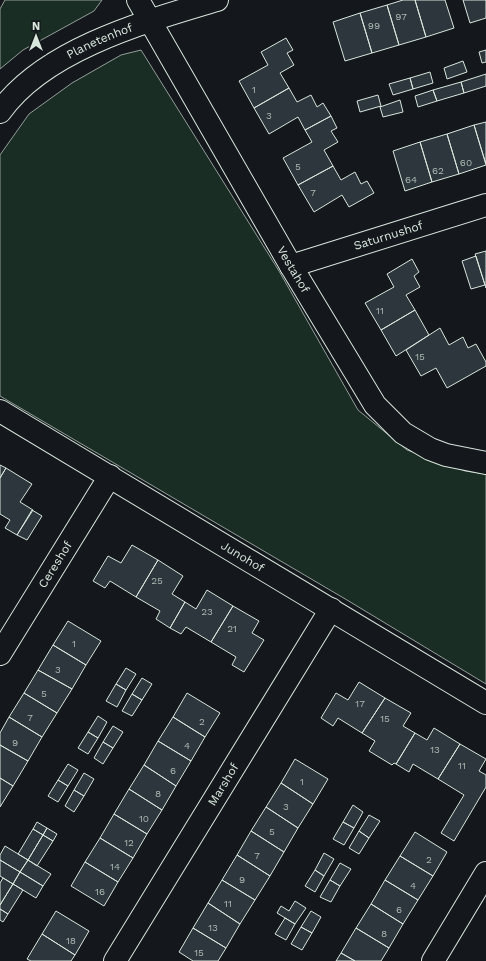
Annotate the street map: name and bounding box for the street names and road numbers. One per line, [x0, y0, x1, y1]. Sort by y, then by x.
street label: Planetenhof [64, 20, 135, 62]
street label: Saturnushof [352, 218, 425, 253]
street label: Vestahof [274, 244, 313, 295]
street label: Cereshof [35, 538, 75, 591]
street label: Junohof [218, 538, 267, 575]
street label: Marshof [205, 761, 242, 808]

